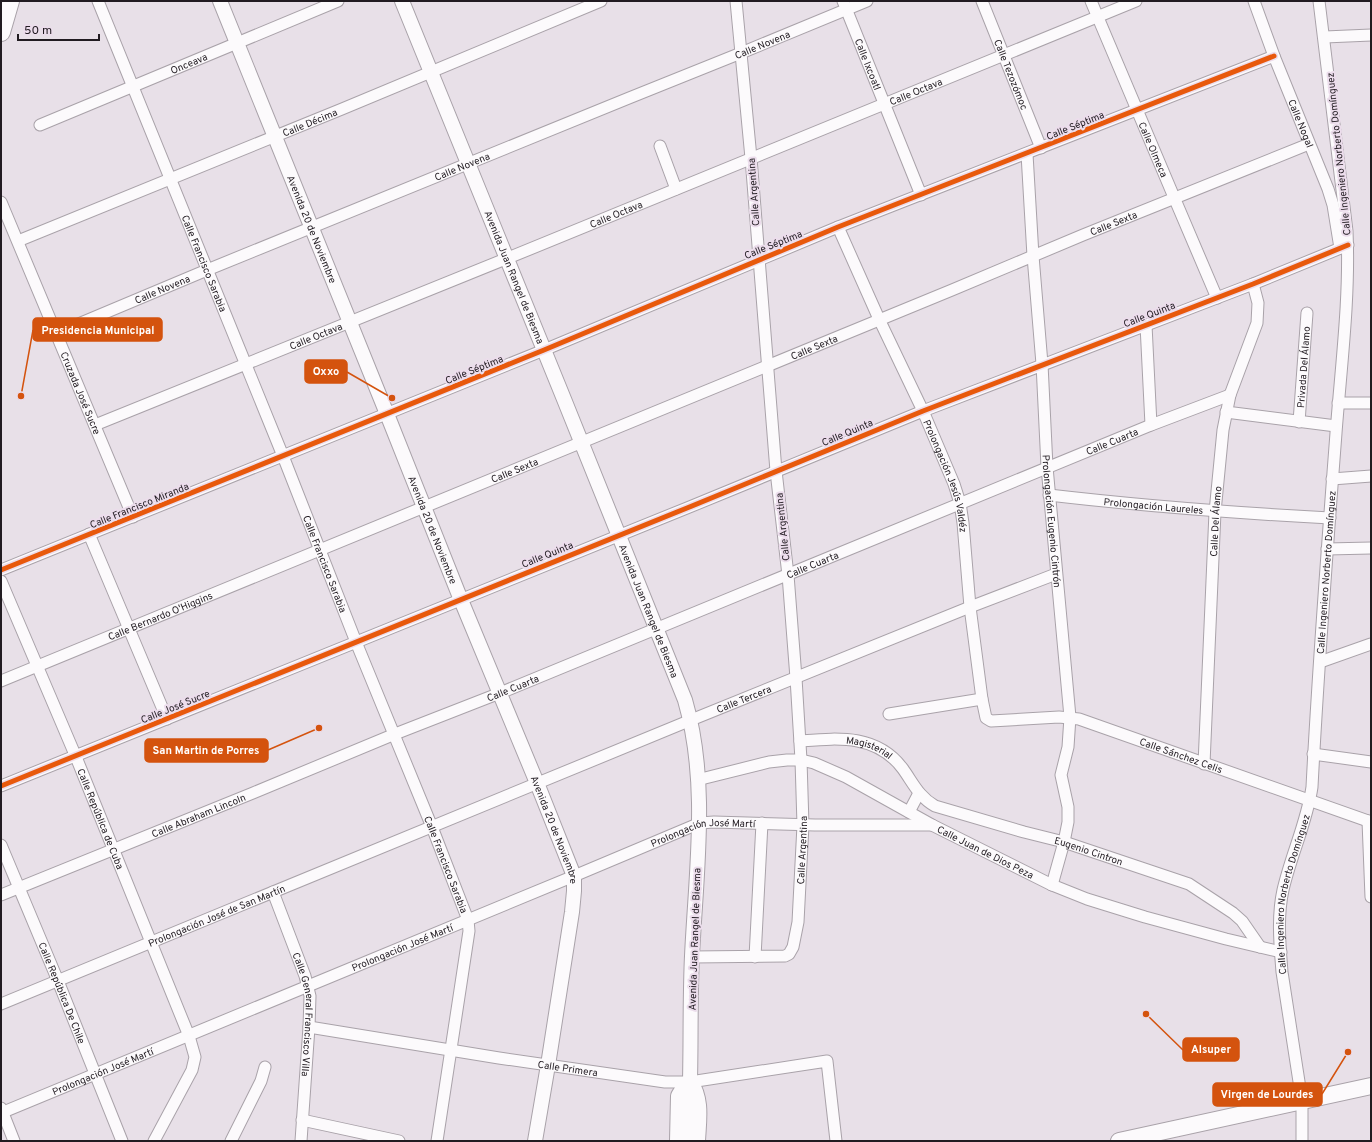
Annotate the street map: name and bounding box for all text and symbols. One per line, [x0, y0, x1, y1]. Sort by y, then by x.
scale bar [18, 16, 99, 42]
text: 50 m [24, 23, 52, 39]
street label: Calle Novena [733, 28, 792, 63]
street label: Calle Ixcoatl [851, 37, 883, 92]
street label: Calle Tezozómoc [990, 38, 1030, 112]
street label: Onceava [169, 51, 210, 78]
street label: Calle Ingeniero Norberto Domínguez [1324, 72, 1355, 236]
street label: Calle Octava [888, 76, 945, 109]
street label: Calle Nogal [1284, 98, 1316, 150]
street label: Calle Décima [281, 107, 340, 141]
street label: Calle Séptima [1045, 109, 1106, 144]
street label: Calle Olmeca [1135, 120, 1170, 180]
street label: Calle Novena [433, 150, 492, 185]
street label: Calle Argentina [746, 157, 763, 226]
street label: Avenida 20 de Noviembre [283, 174, 338, 286]
street label: Calle Octava [588, 199, 645, 232]
street label: Avenida Juan Rangel de Biesma [480, 209, 546, 346]
street label: Calle Sexta [1088, 209, 1139, 239]
street label: Calle Francisco Sarabia [178, 213, 229, 314]
street label: Calle Séptima [743, 228, 804, 263]
street label: Calle Novena [133, 273, 192, 308]
street label: Calle Quinta [1122, 300, 1177, 331]
callout: Presidencia Municipal [33, 318, 162, 341]
street label: Calle Octava [288, 321, 345, 354]
text: Presidencia Municipal [42, 324, 154, 338]
street label: Privada Del Álamo [1295, 325, 1314, 409]
street label: Calle Sexta [789, 333, 840, 364]
street label: Cruzada José Sucre [57, 350, 103, 437]
street label: Calle Séptima [444, 353, 505, 388]
callout: Oxxo [305, 360, 347, 383]
text: Oxxo [313, 365, 339, 379]
street label: Calle Quinta [820, 417, 875, 450]
street label: Prolongación Jesús Valdéz [919, 418, 969, 533]
street label: Calle Cuarta [1084, 426, 1140, 459]
street label: Prolongación Eugenio Cintrón [1038, 454, 1063, 588]
street label: Calle Sexta [489, 456, 540, 487]
street label: Avenida 20 de Noviembre [404, 474, 459, 586]
street label: Calle Francisco Miranda [88, 481, 191, 532]
street label: Calle Del Álamo [1208, 485, 1226, 557]
street label: Calle Ingeniero Norberto Domínguez [1315, 490, 1340, 655]
street label: Calle Argentina [773, 492, 794, 562]
street label: Prolongación Laureles [1103, 496, 1204, 518]
street label: Calle Francisco Sarabia [299, 514, 349, 615]
street label: Calle Quinta [520, 539, 575, 572]
street label: Avenida Juan Rangel de Biesma [615, 543, 680, 680]
street label: Calle Cuarta [785, 549, 841, 582]
street label: Calle Bernardo O'Higgins [106, 590, 215, 644]
street label: Calle Cuarta [485, 673, 541, 706]
street label: Calle Tercera [715, 683, 774, 717]
street label: Calle José Sucre [139, 688, 212, 727]
street label: Magisterial [845, 734, 895, 763]
street label: Calle Sánchez Celis [1137, 736, 1224, 777]
callout: San Martin de Porres [145, 739, 268, 762]
text: San Martin de Porres [153, 744, 259, 758]
street label: Calle República de Cuba [73, 767, 126, 872]
street label: Avenida 20 de Noviembre [527, 774, 579, 884]
street label: Calle Abraham Lincoln [150, 792, 248, 841]
street label: Calle Ingeniero Norberto Domínguez [1274, 813, 1314, 975]
street label: Calle Francisco Sarabia [420, 814, 470, 915]
street label: Calle Argentina [795, 816, 811, 885]
street label: Prolongación José Martí [649, 817, 757, 851]
street label: Calle Juan de Dios Peza [934, 823, 1035, 883]
street label: Eugenio Cintron [1053, 835, 1124, 869]
street label: Avenida Juan Rangel de Biesma [687, 868, 704, 1011]
street label: Prolongación José de San Martín [147, 883, 287, 951]
street label: Prolongación José Martí [350, 921, 457, 975]
street label: Calle República De Chile [35, 941, 87, 1046]
street label: Calle General Francisco Villa [289, 951, 315, 1077]
callout: Alsuper [1183, 1038, 1239, 1061]
text: Alsuper [1191, 1043, 1231, 1057]
street label: Prolongación José Martí [51, 1045, 157, 1099]
street label: Calle Primera [537, 1059, 598, 1080]
callout: Virgen de Lourdes [1213, 1083, 1322, 1106]
text: Virgen de Lourdes [1221, 1088, 1313, 1102]

